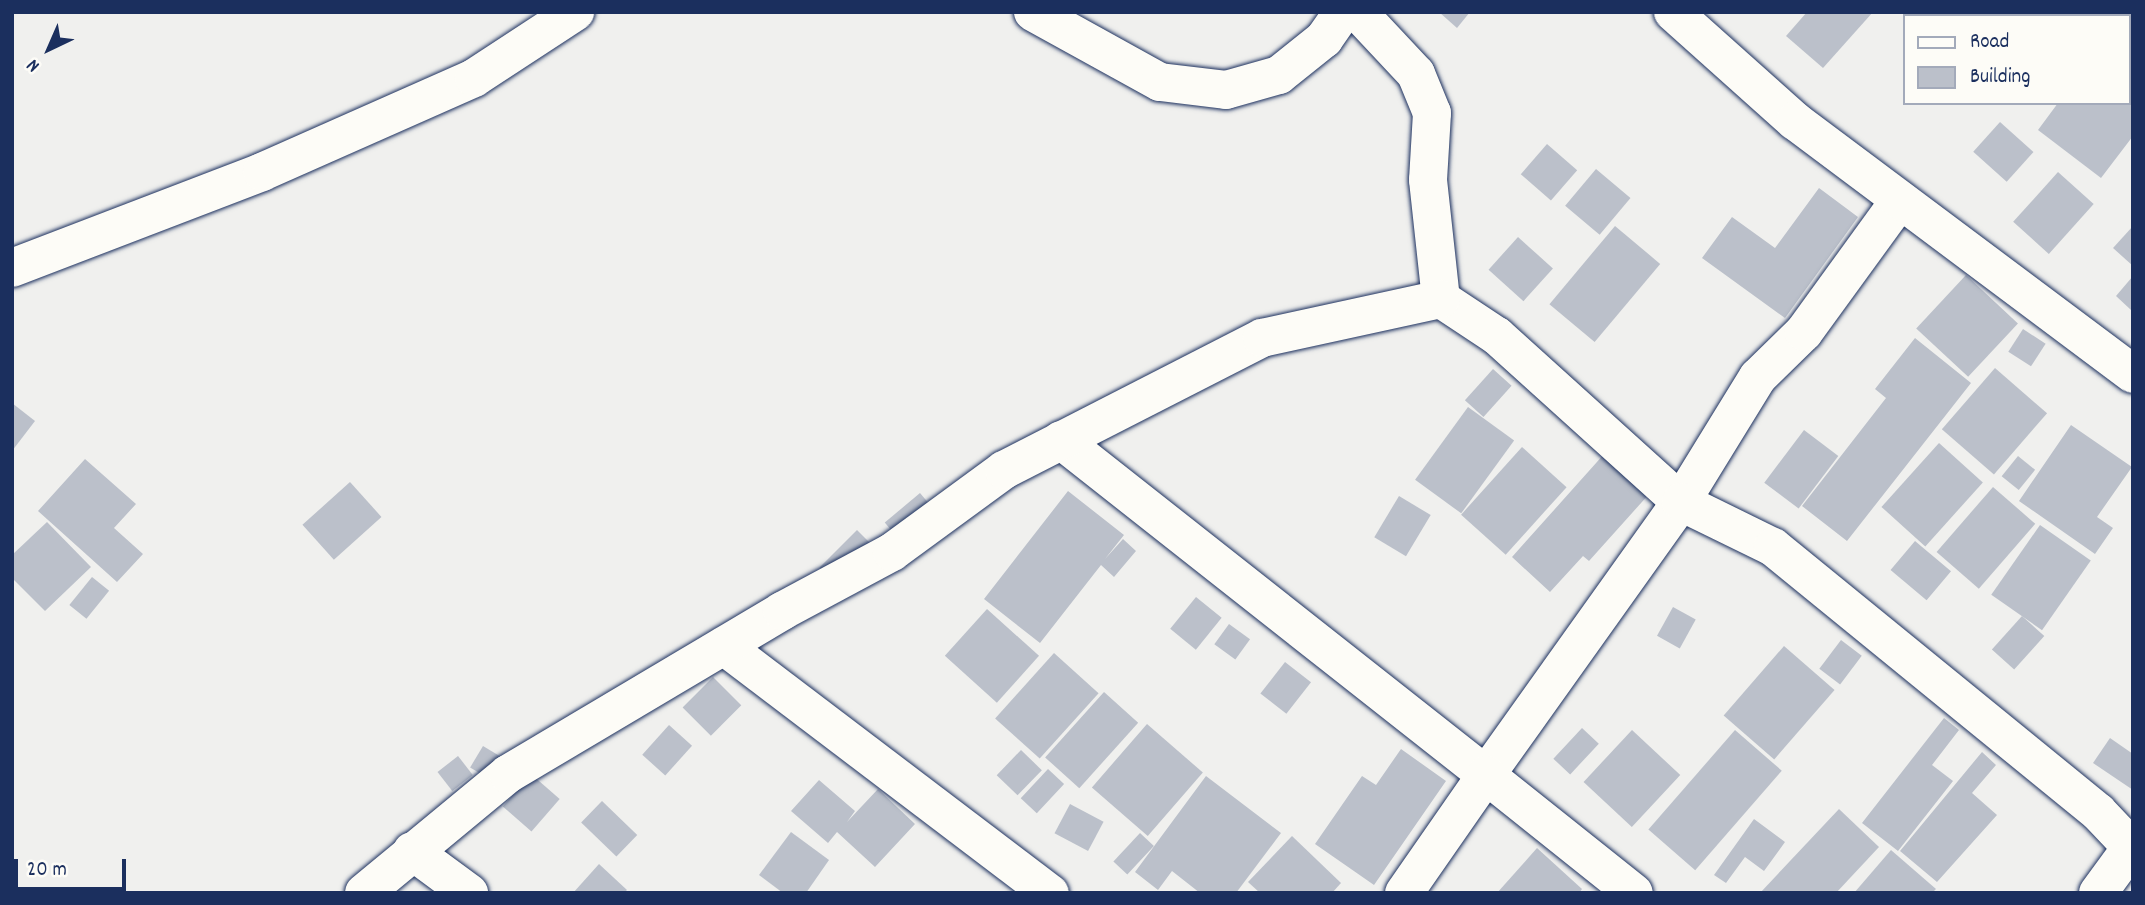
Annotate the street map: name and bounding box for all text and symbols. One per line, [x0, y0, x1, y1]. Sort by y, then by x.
north arrow [14, 14, 84, 84]
legend [1904, 14, 2131, 105]
text: Road [1970, 28, 2009, 58]
text: N [21, 51, 47, 77]
text: Building [1970, 63, 2030, 93]
scale bar [18, 846, 130, 890]
text: 20 m [27, 856, 67, 886]

